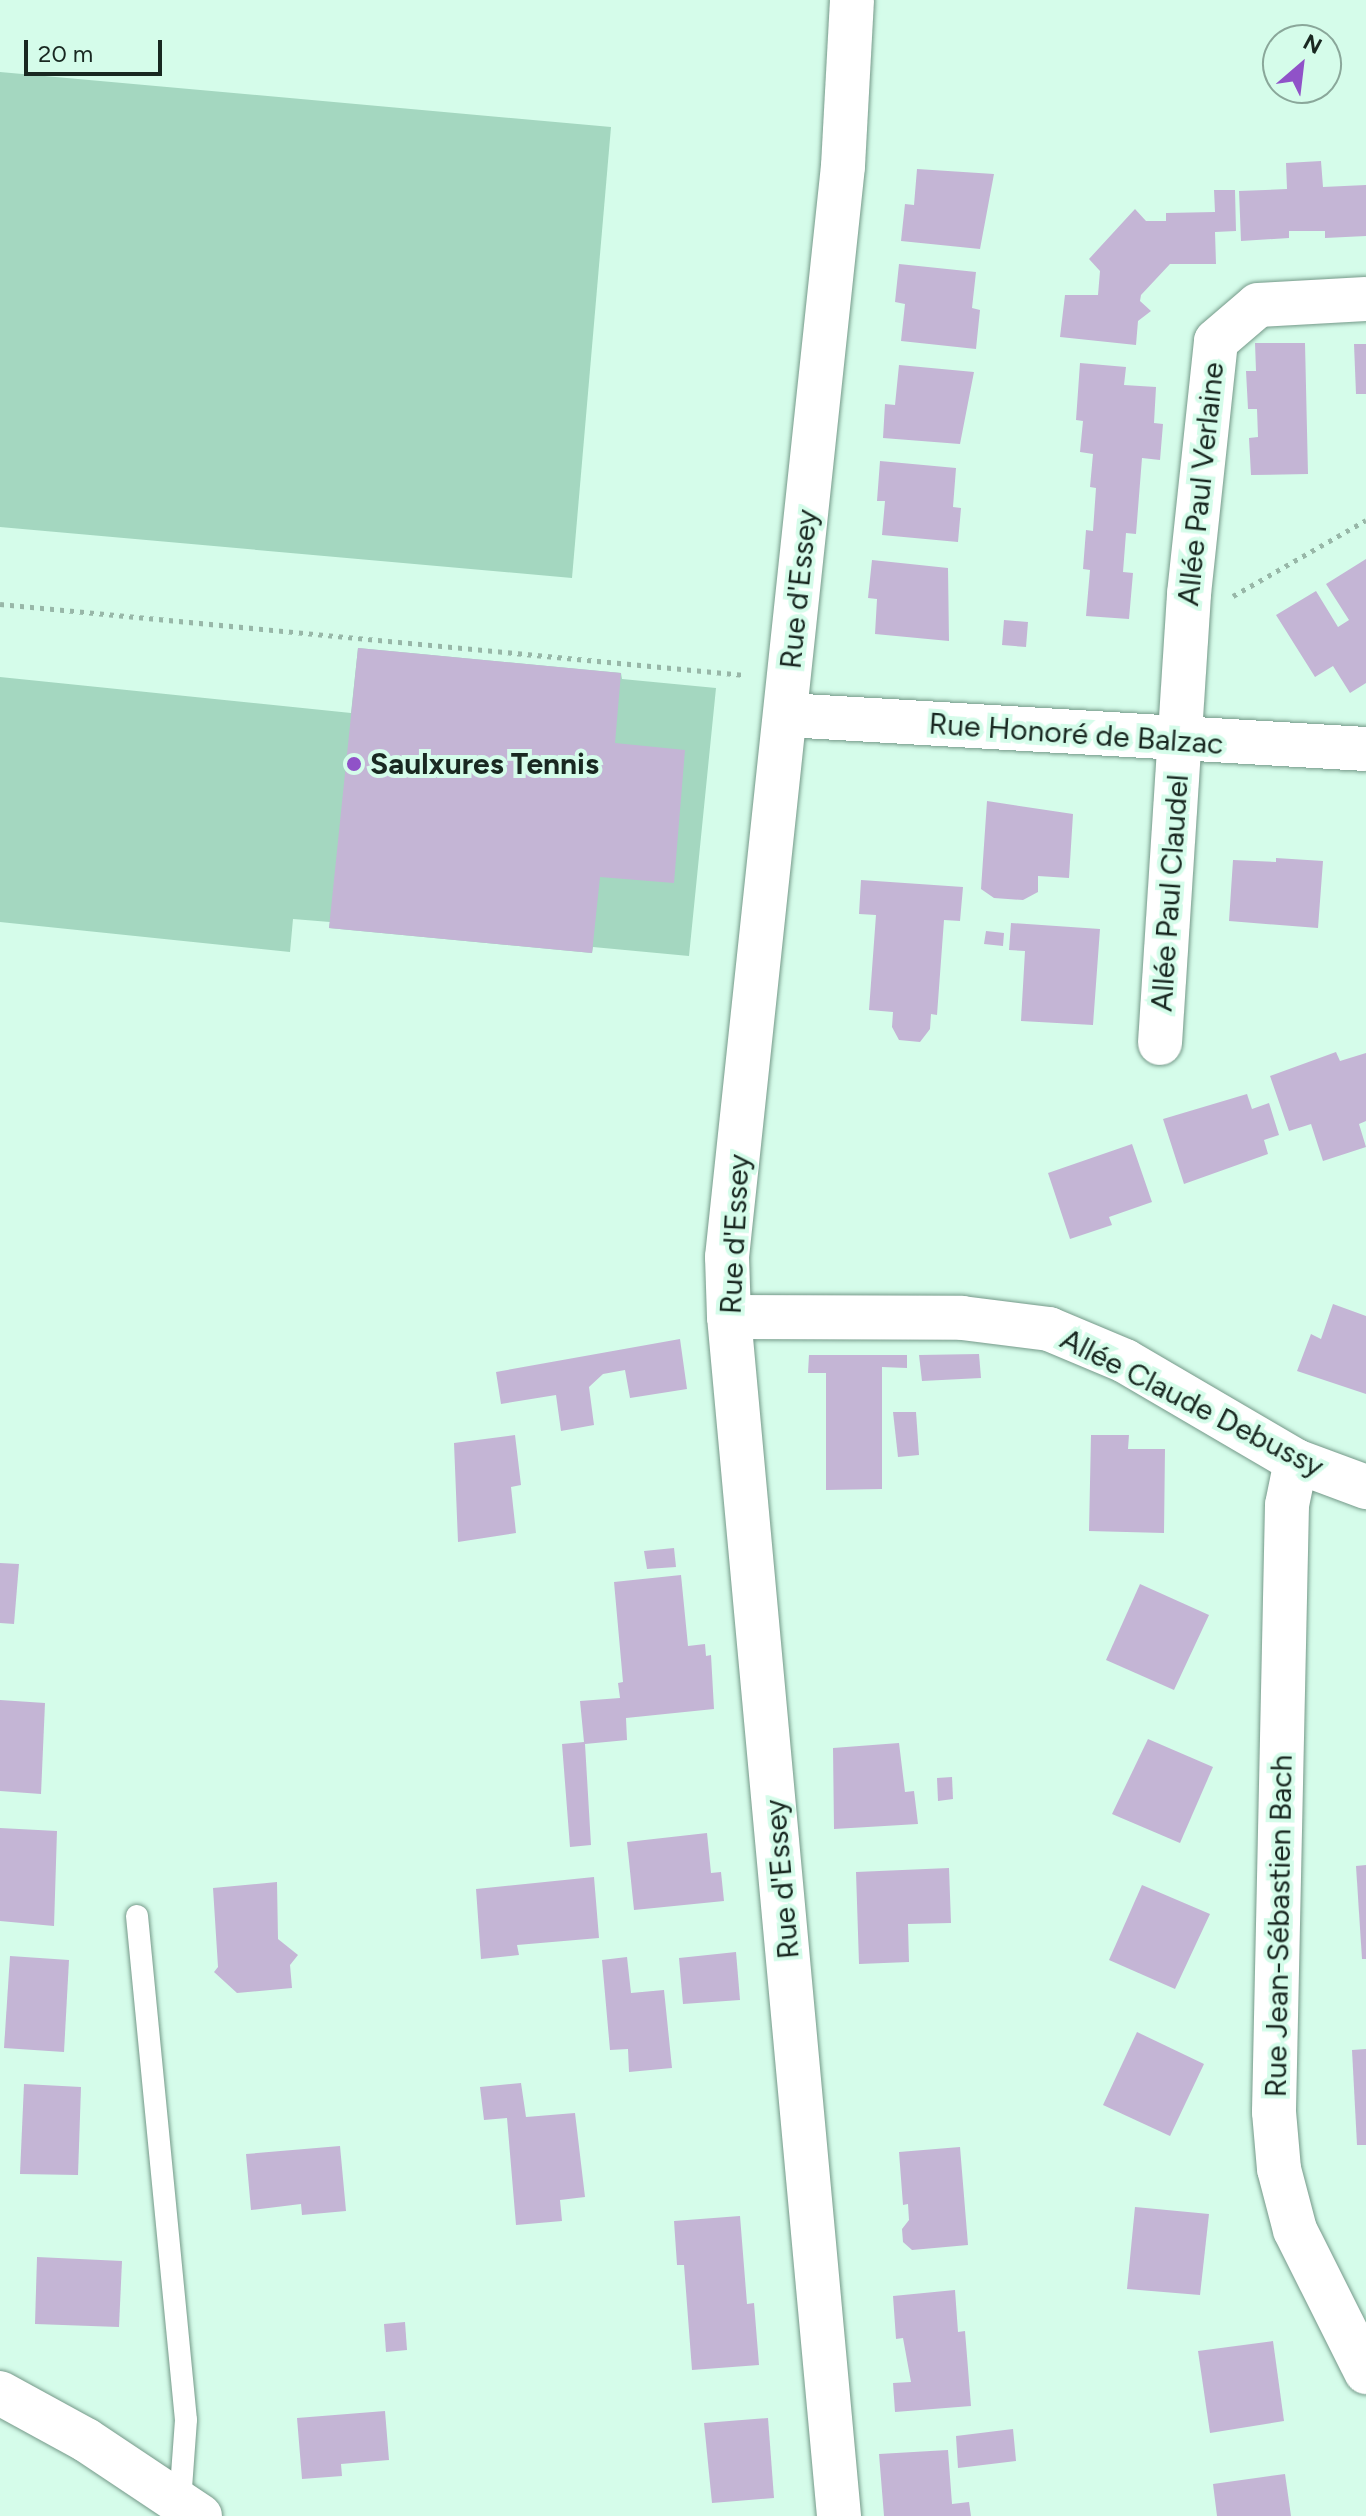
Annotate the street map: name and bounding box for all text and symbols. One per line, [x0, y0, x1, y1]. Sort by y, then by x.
scale bar [28, 24, 166, 74]
north arrow [1262, 24, 1342, 104]
text: N [1299, 28, 1326, 60]
text: 20 m [38, 39, 93, 68]
street label: Allée Paul Verlaine [1170, 360, 1232, 608]
street label: Rue d'Essey [773, 507, 825, 671]
street label: Rue Honoré de Balzac [928, 706, 1224, 762]
place label: Saulxures Tennis [370, 746, 599, 782]
marker: Saulxures Tennis [345, 755, 363, 773]
street label: Allée Paul Claudel [1144, 773, 1196, 1013]
street label: Rue d'Essey [713, 1153, 757, 1315]
street label: Allée Claude Debussy [1054, 1321, 1330, 1485]
street label: Rue Jean-Sébastien Bach [1258, 1754, 1300, 2098]
street label: Rue d'Essey [757, 1798, 807, 1960]

